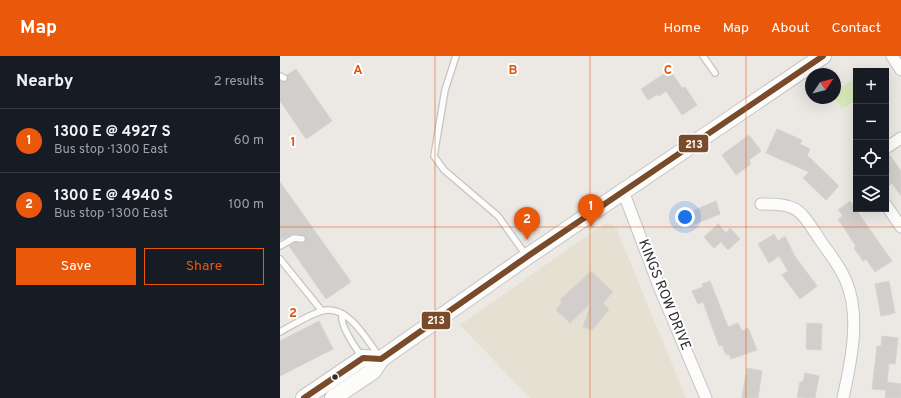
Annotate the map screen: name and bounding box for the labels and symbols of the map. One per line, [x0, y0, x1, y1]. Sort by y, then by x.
text: A [353, 63, 363, 79]
text: B [509, 63, 518, 79]
text: C [664, 63, 672, 79]
north arrow [805, 68, 841, 104]
line badge: 213 [678, 134, 709, 153]
text: 1 [290, 135, 296, 151]
text: 213 [685, 138, 703, 152]
pin: 1 [578, 194, 604, 227]
pin: 2 [514, 207, 540, 240]
your location [675, 207, 695, 227]
street label: KINGS ROW DRIVE [634, 237, 694, 353]
text: 2 [289, 306, 297, 322]
line badge: 213 [421, 311, 451, 330]
text: 213 [427, 314, 445, 328]
unlabelled marker [330, 372, 340, 382]

